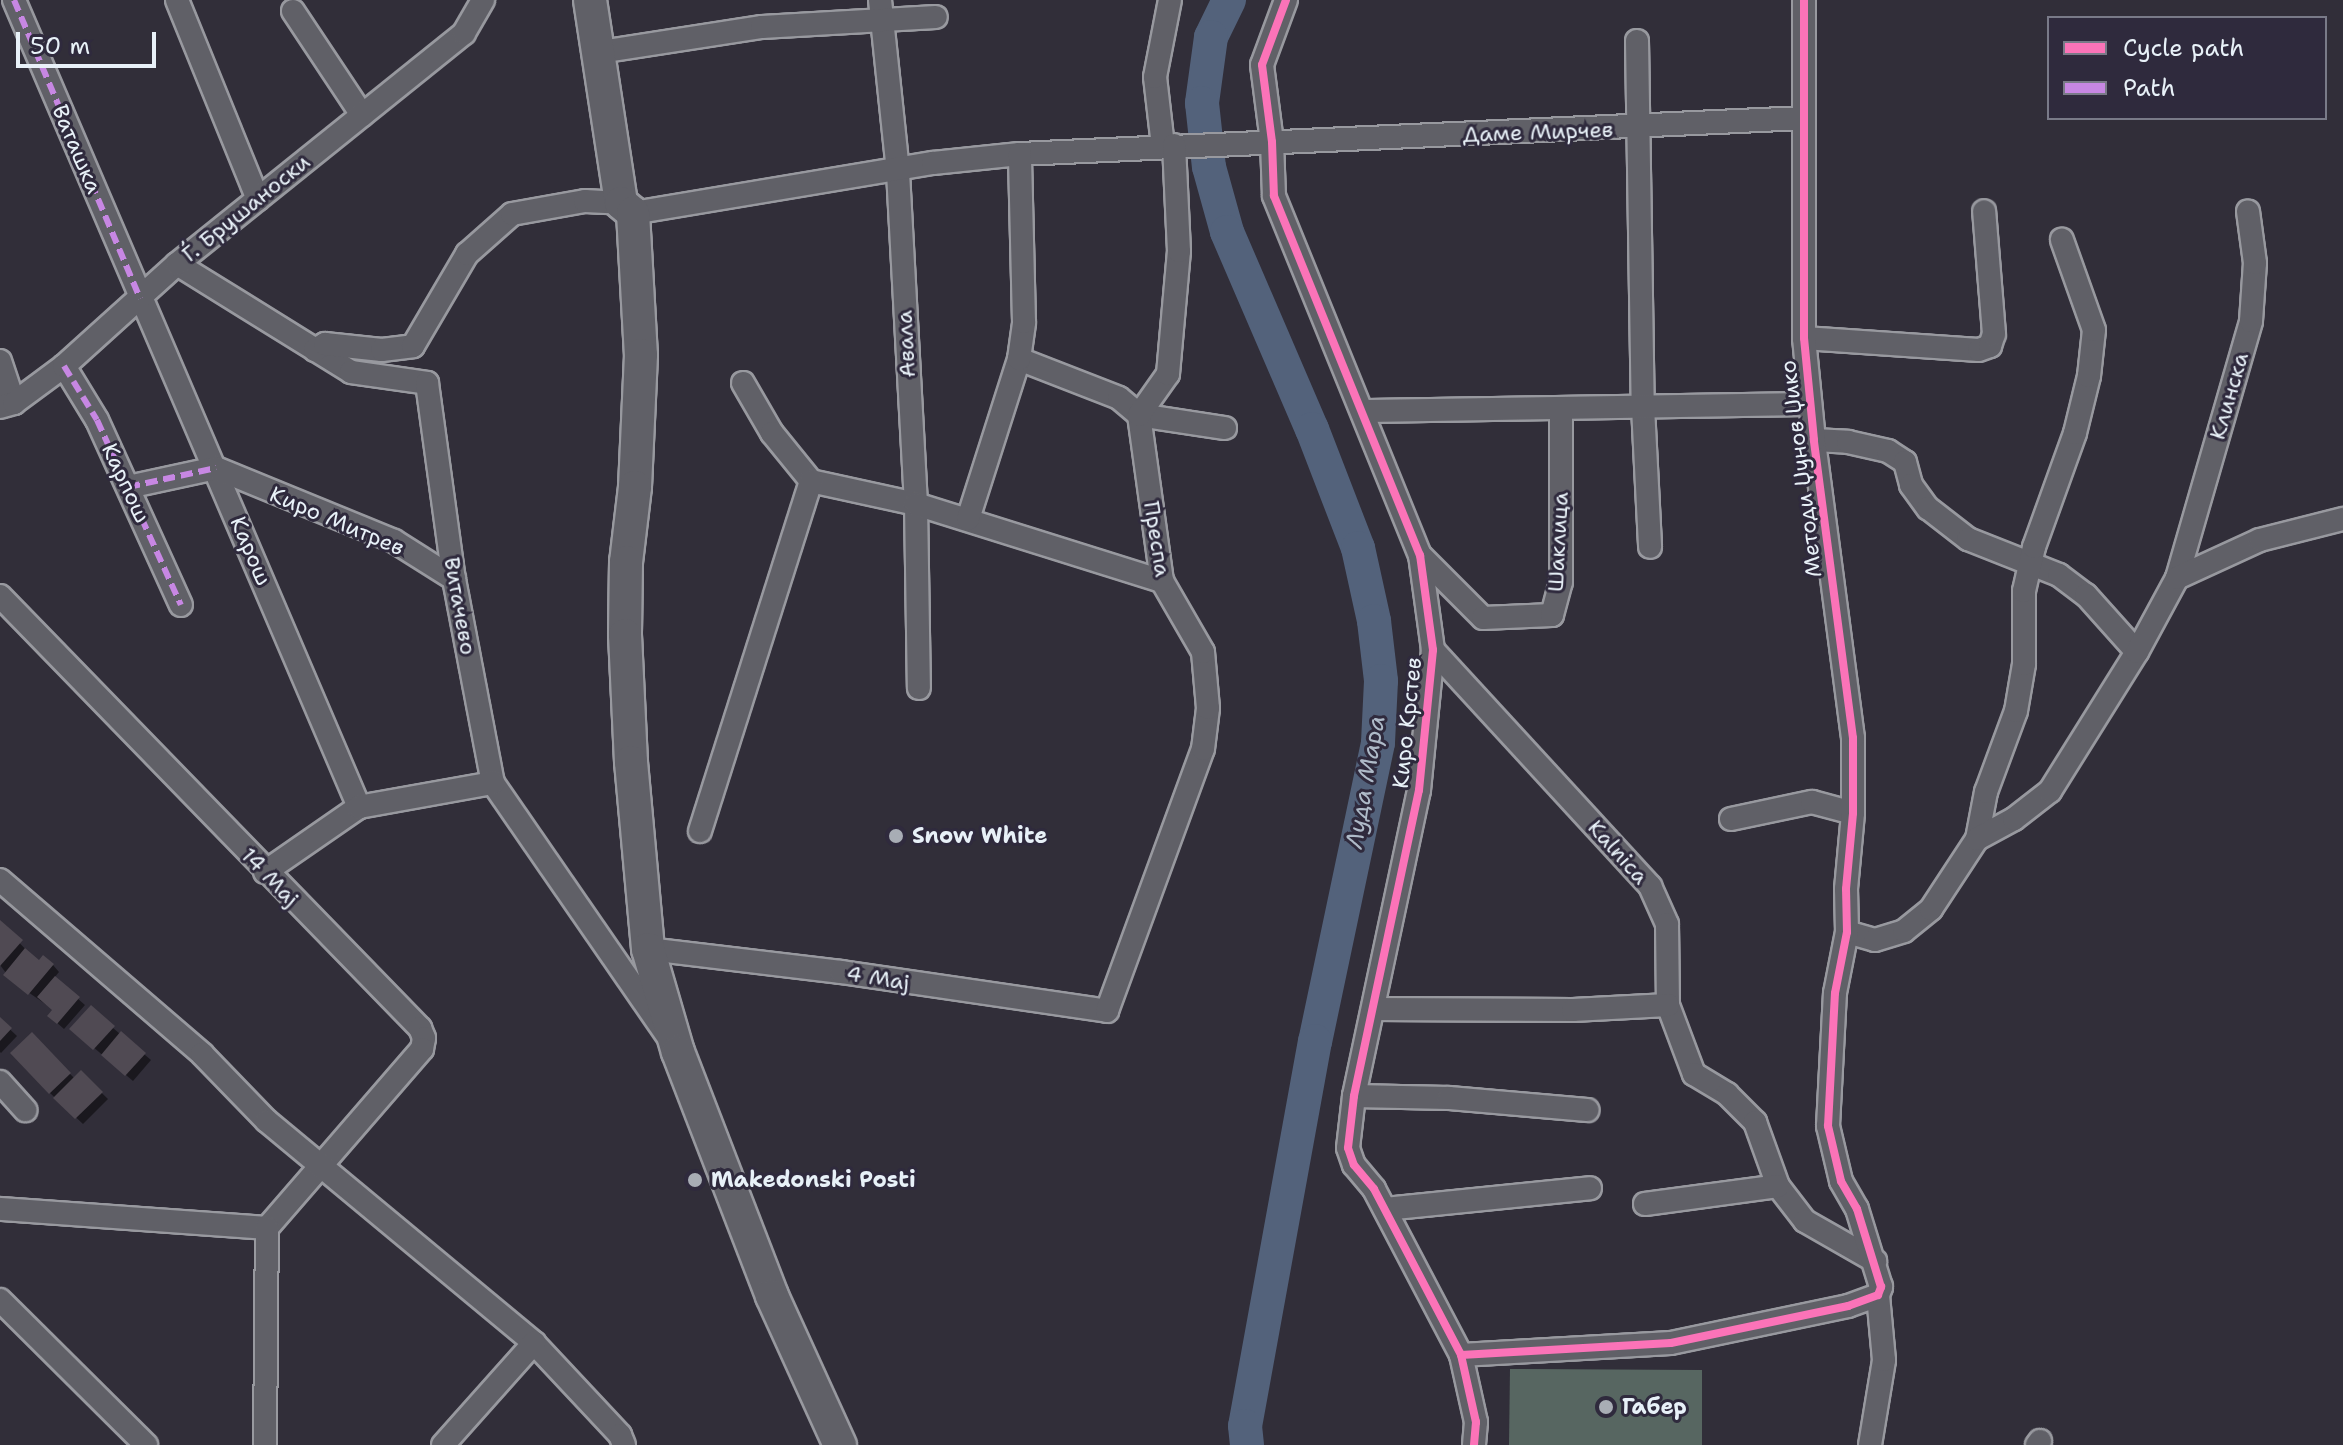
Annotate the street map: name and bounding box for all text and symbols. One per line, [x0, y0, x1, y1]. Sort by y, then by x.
scale bar [20, 16, 160, 66]
legend [2047, 16, 2327, 120]
text: 50 m [30, 30, 90, 62]
text: Cycle path [2123, 32, 2244, 64]
text: Path [2123, 72, 2175, 104]
street label: Ваташка [47, 101, 107, 197]
street label: Даме Мирчев [1462, 116, 1614, 148]
street label: Ѓ. Брушаноски [177, 148, 315, 268]
street label: Авала [891, 310, 921, 378]
street label: Клинска [2204, 349, 2254, 443]
street label: Методи Џунов Џико [1775, 359, 1827, 579]
street label: Карпош [96, 439, 156, 527]
street label: Киро Митрев [266, 481, 408, 561]
street label: Шаклица [1542, 491, 1574, 593]
street label: Преспа [1138, 499, 1176, 579]
street label: Карош [225, 513, 277, 589]
street label: Витачево [438, 555, 482, 657]
street label: Киро Крстев [1387, 656, 1427, 790]
water label: Луда Мара [1340, 713, 1392, 851]
street label: Kalnica [1582, 814, 1654, 890]
place label: Snow White [912, 823, 1047, 849]
marker: Snow White [887, 827, 905, 845]
street label: 14 Мај [236, 842, 304, 912]
street label: 4 Мај [844, 960, 912, 996]
place label: Makedonski Posti [711, 1167, 916, 1193]
marker: Makedonski Posti [686, 1171, 704, 1189]
place label: Габер [1622, 1394, 1687, 1420]
marker: Габер [1597, 1398, 1615, 1416]

